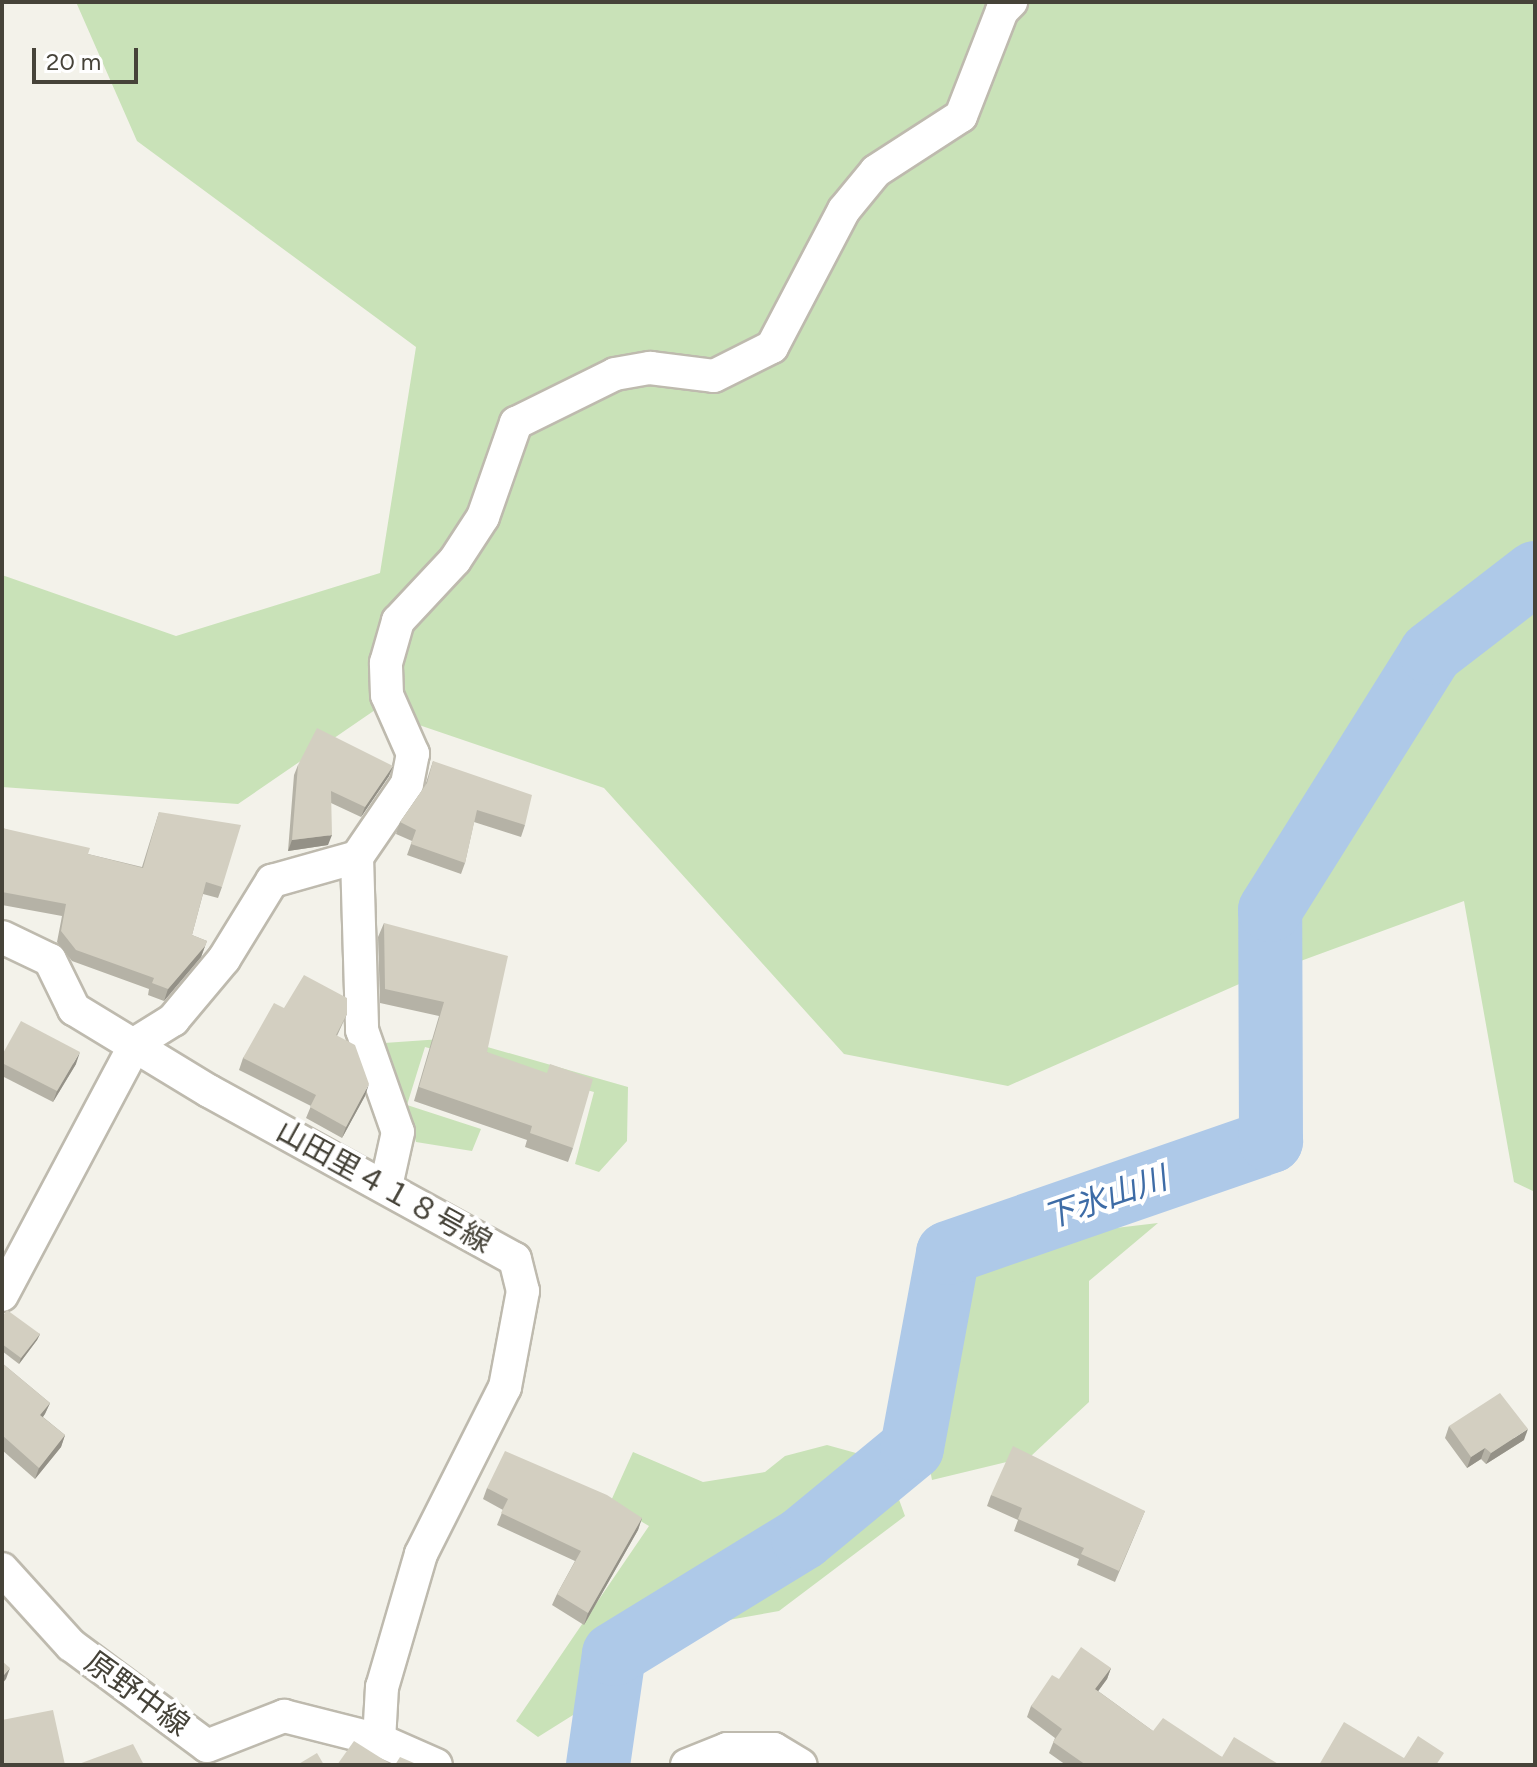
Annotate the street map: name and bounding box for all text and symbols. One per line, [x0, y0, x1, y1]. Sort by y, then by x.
scale bar [36, 32, 142, 82]
text: 20 m [46, 47, 101, 76]
street label: 山田里４１８号線 [270, 1113, 498, 1261]
water label: 下氷山川 [1038, 1159, 1172, 1237]
street label: 原野中線 [78, 1644, 196, 1744]

